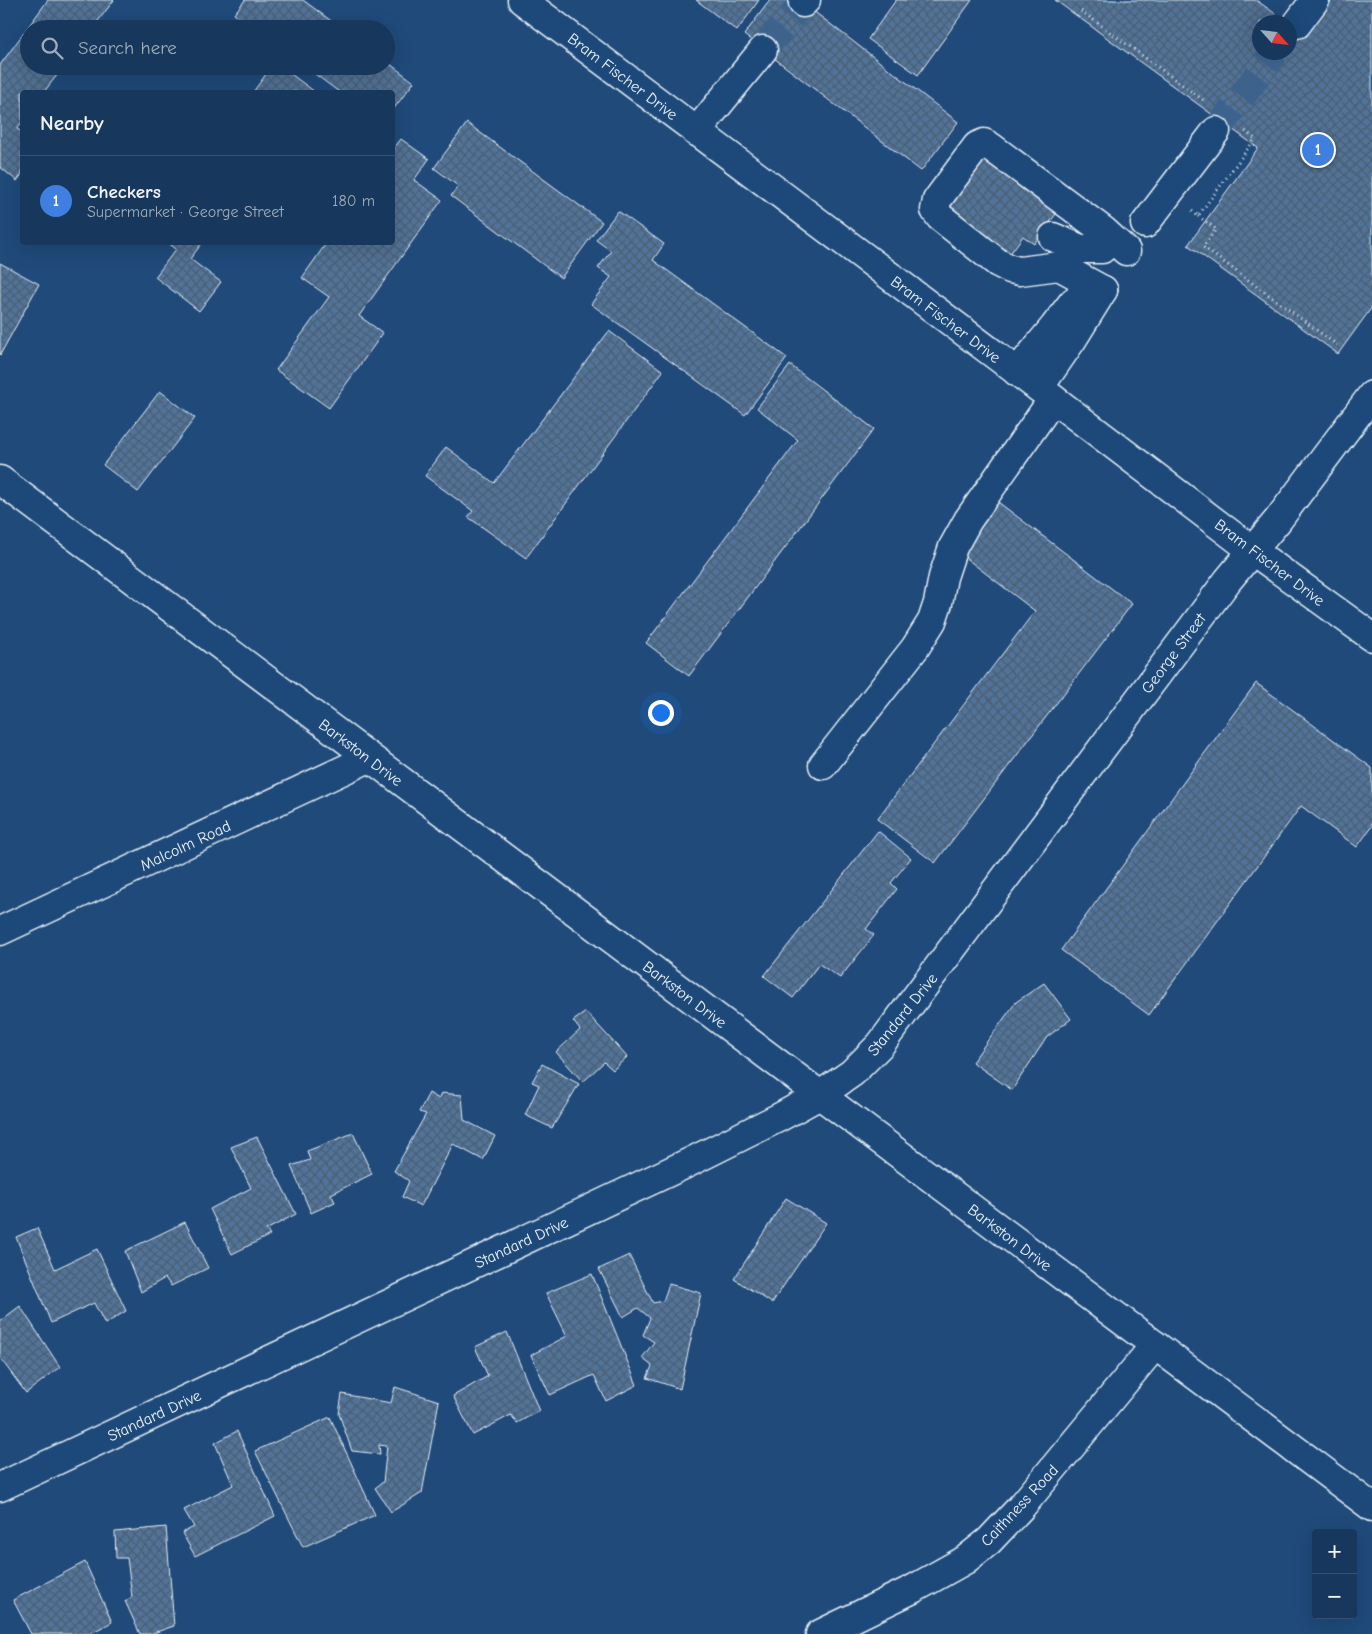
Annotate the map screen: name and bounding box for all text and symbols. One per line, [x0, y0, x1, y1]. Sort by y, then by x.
north arrow [1252, 15, 1297, 60]
search box [20, 20, 395, 75]
street label: Bram Fischer Drive [564, 30, 681, 124]
icon: search [38, 34, 66, 62]
text: Search here [78, 37, 177, 59]
text: Nearby [40, 111, 104, 135]
pin: 1 [1302, 131, 1334, 169]
text: Checkers [87, 181, 161, 203]
text: 1 [53, 192, 59, 210]
text: 180 m [332, 192, 375, 210]
text: Supermarket · George Street [87, 203, 284, 221]
street label: Bram Fischer Drive [887, 273, 1004, 367]
street label: Bram Fischer Drive [1211, 516, 1328, 610]
street label: George Street [1138, 610, 1210, 697]
your location [648, 700, 674, 726]
street label: Barkston Drive [315, 715, 406, 790]
street label: Malcolm Road [137, 817, 234, 875]
street label: Barkston Drive [639, 957, 730, 1032]
street label: Standard Drive [864, 970, 942, 1060]
street label: Barkston Drive [964, 1200, 1055, 1275]
street label: Standard Drive [472, 1213, 571, 1272]
street label: Standard Drive [105, 1386, 204, 1445]
street label: Caithness Road [977, 1461, 1062, 1550]
map controls [1312, 1529, 1357, 1619]
button: + [1312, 1529, 1357, 1574]
button: − [1312, 1574, 1357, 1619]

